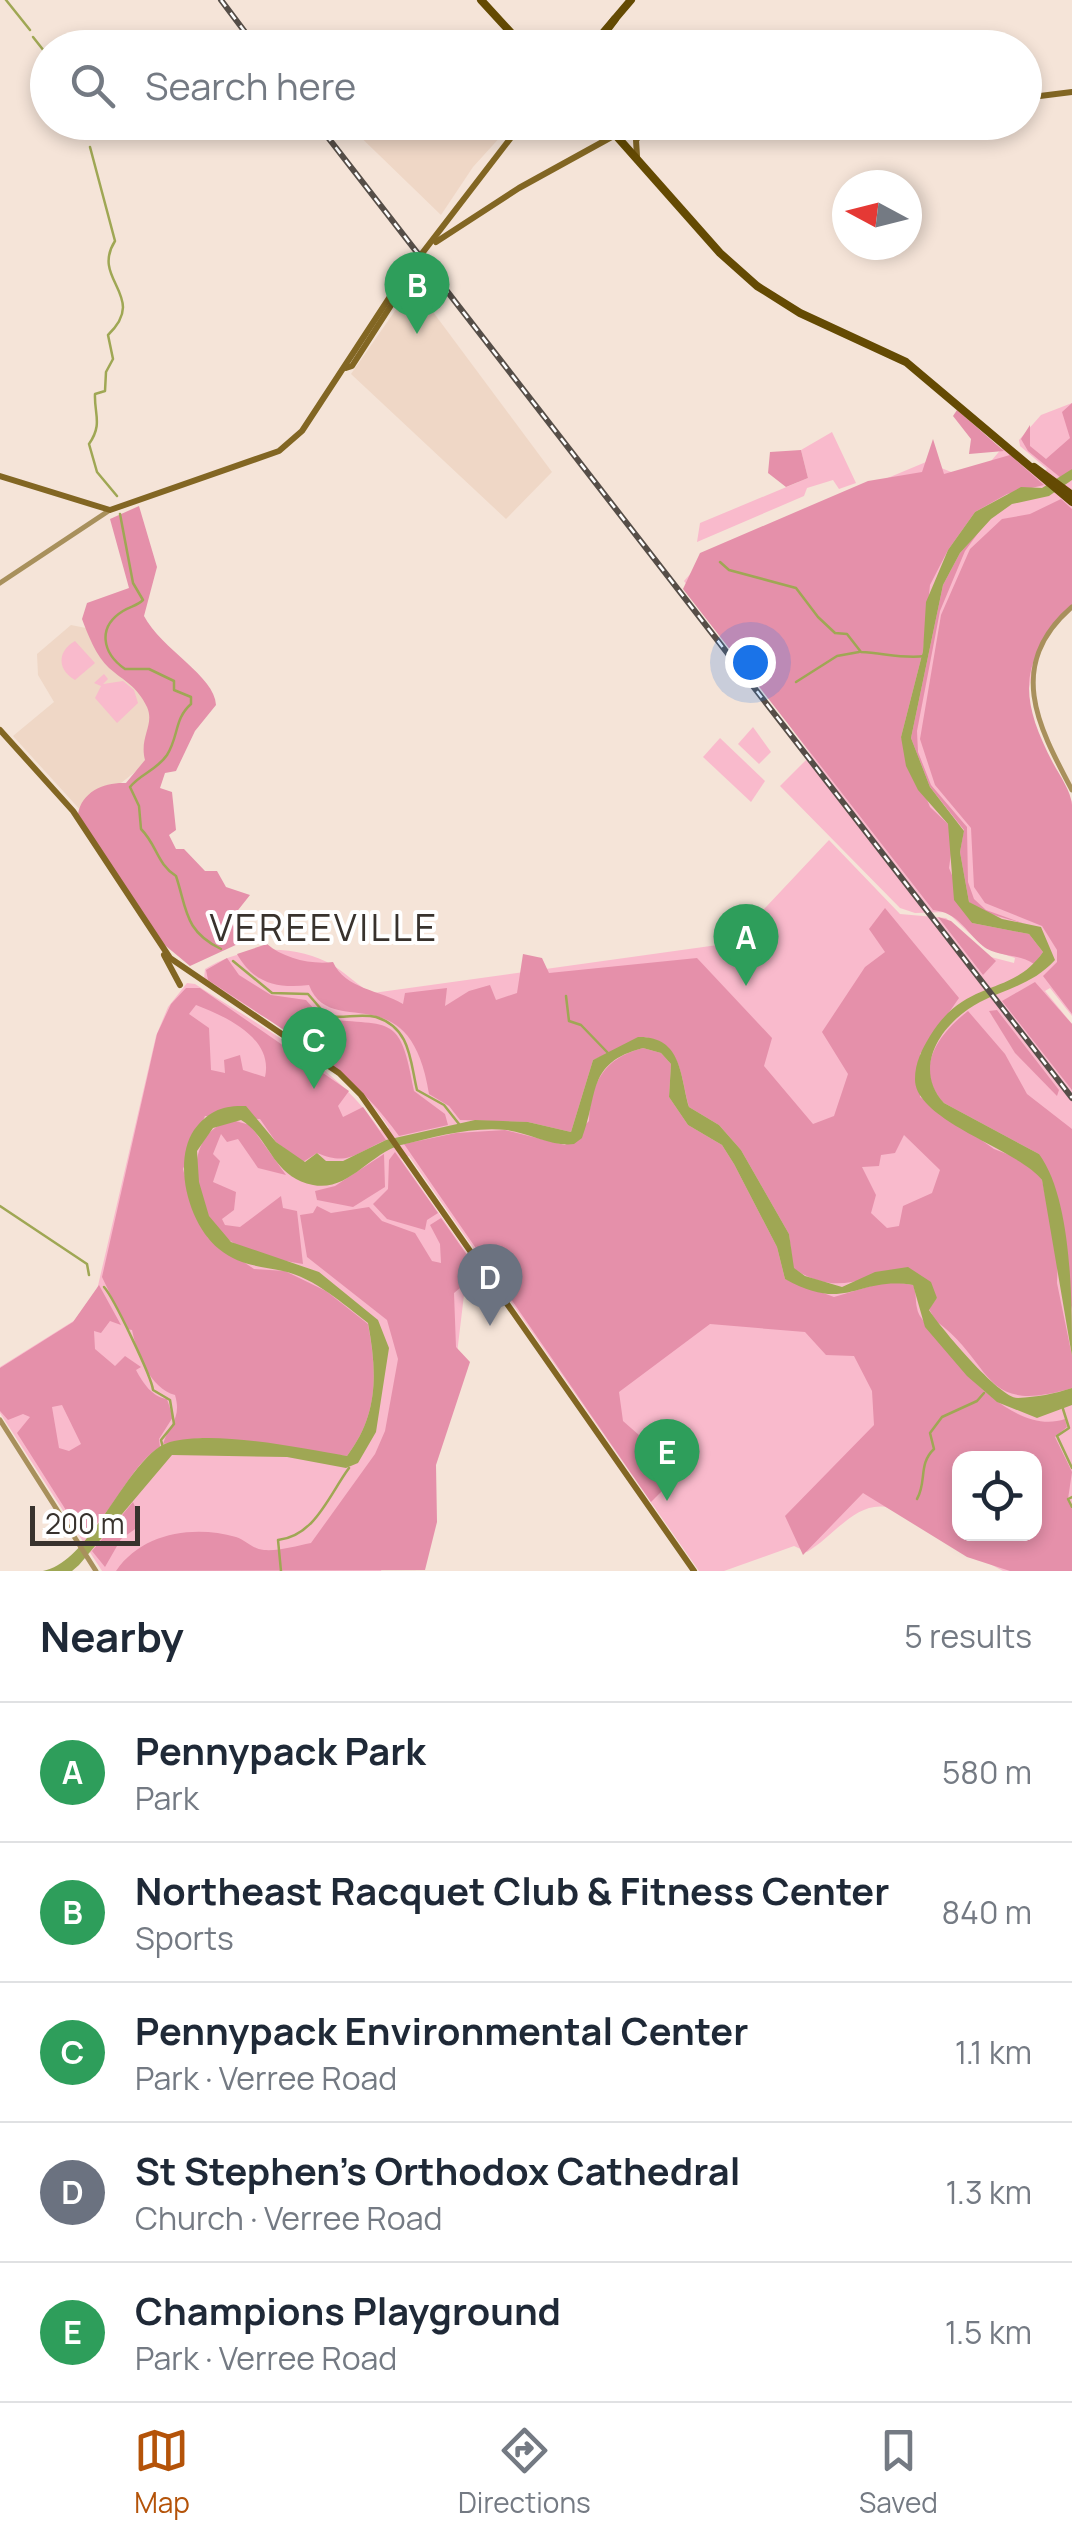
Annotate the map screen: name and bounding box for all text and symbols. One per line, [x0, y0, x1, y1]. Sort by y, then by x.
search box [30, 30, 1042, 140]
icon: search [65, 58, 120, 113]
text: Search here [145, 59, 356, 111]
north arrow [832, 170, 922, 260]
pin: B [384, 252, 450, 334]
your location [725, 637, 776, 688]
district label: VEREEVILLE [209, 900, 439, 952]
pin: A [714, 904, 778, 986]
pin: C [282, 1006, 346, 1089]
pin: D [458, 1244, 522, 1326]
pin: E [634, 1418, 700, 1501]
map controls [952, 1451, 1042, 1541]
button: locate [952, 1451, 1042, 1541]
scale bar [30, 1501, 140, 1546]
text: 200 m [45, 1504, 124, 1542]
text: Nearby [40, 1607, 184, 1665]
text: 5 results [904, 1614, 1032, 1658]
text: Pennypack Park [135, 1724, 426, 1776]
text: A [62, 1750, 83, 1794]
text: 580 m [942, 1750, 1032, 1794]
text: Park [135, 1776, 199, 1820]
text: Northeast Racquet Club & Fitness Center [135, 1864, 889, 1916]
text: B [62, 1890, 83, 1934]
text: 840 m [942, 1890, 1032, 1934]
text: Sports [135, 1916, 234, 1960]
text: Pennypack Environmental Center [135, 2004, 748, 2056]
text: C [61, 2030, 84, 2074]
text: 1.1 km [955, 2030, 1032, 2074]
text: Park · Verree Road [135, 2056, 397, 2100]
text: St Stephen's Orthodox Cathedral [135, 2144, 740, 2196]
text: D [61, 2170, 84, 2214]
text: 1.3 km [946, 2170, 1032, 2214]
text: Church · Verree Road [135, 2196, 442, 2240]
text: Champions Playground [135, 2284, 561, 2336]
text: E [63, 2310, 82, 2354]
text: 1.5 km [945, 2310, 1032, 2354]
text: Park · Verree Road [135, 2336, 397, 2380]
tab: Map [134, 2423, 190, 2521]
tab: Directions [458, 2423, 591, 2521]
tab: Saved [859, 2423, 938, 2521]

